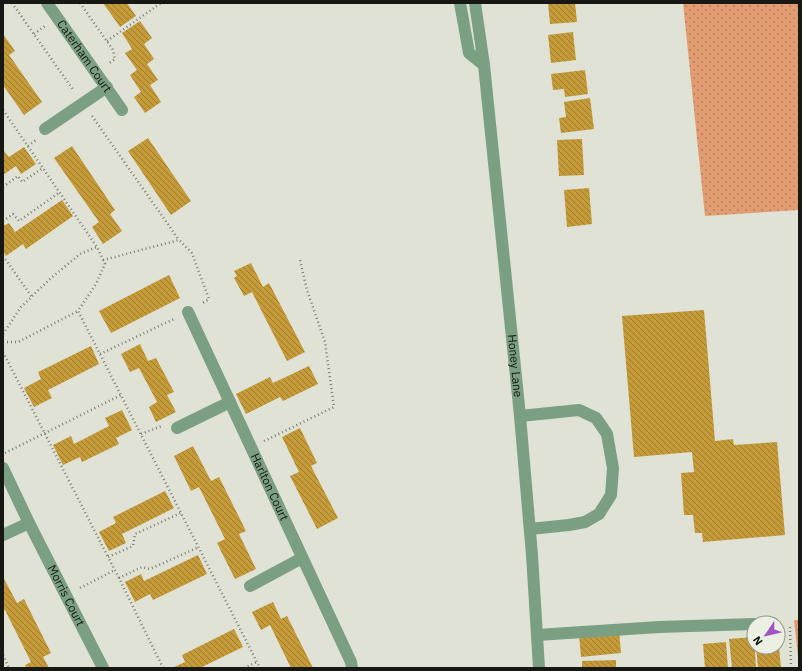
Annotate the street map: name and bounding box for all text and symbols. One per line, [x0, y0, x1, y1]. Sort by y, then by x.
street label: Caterham Court [54, 17, 115, 95]
street label: Honey Lane [505, 333, 526, 398]
street label: Harlton Court [248, 451, 292, 523]
street label: Morris Court [45, 562, 88, 628]
north arrow [746, 615, 786, 655]
text: N [750, 633, 766, 648]

